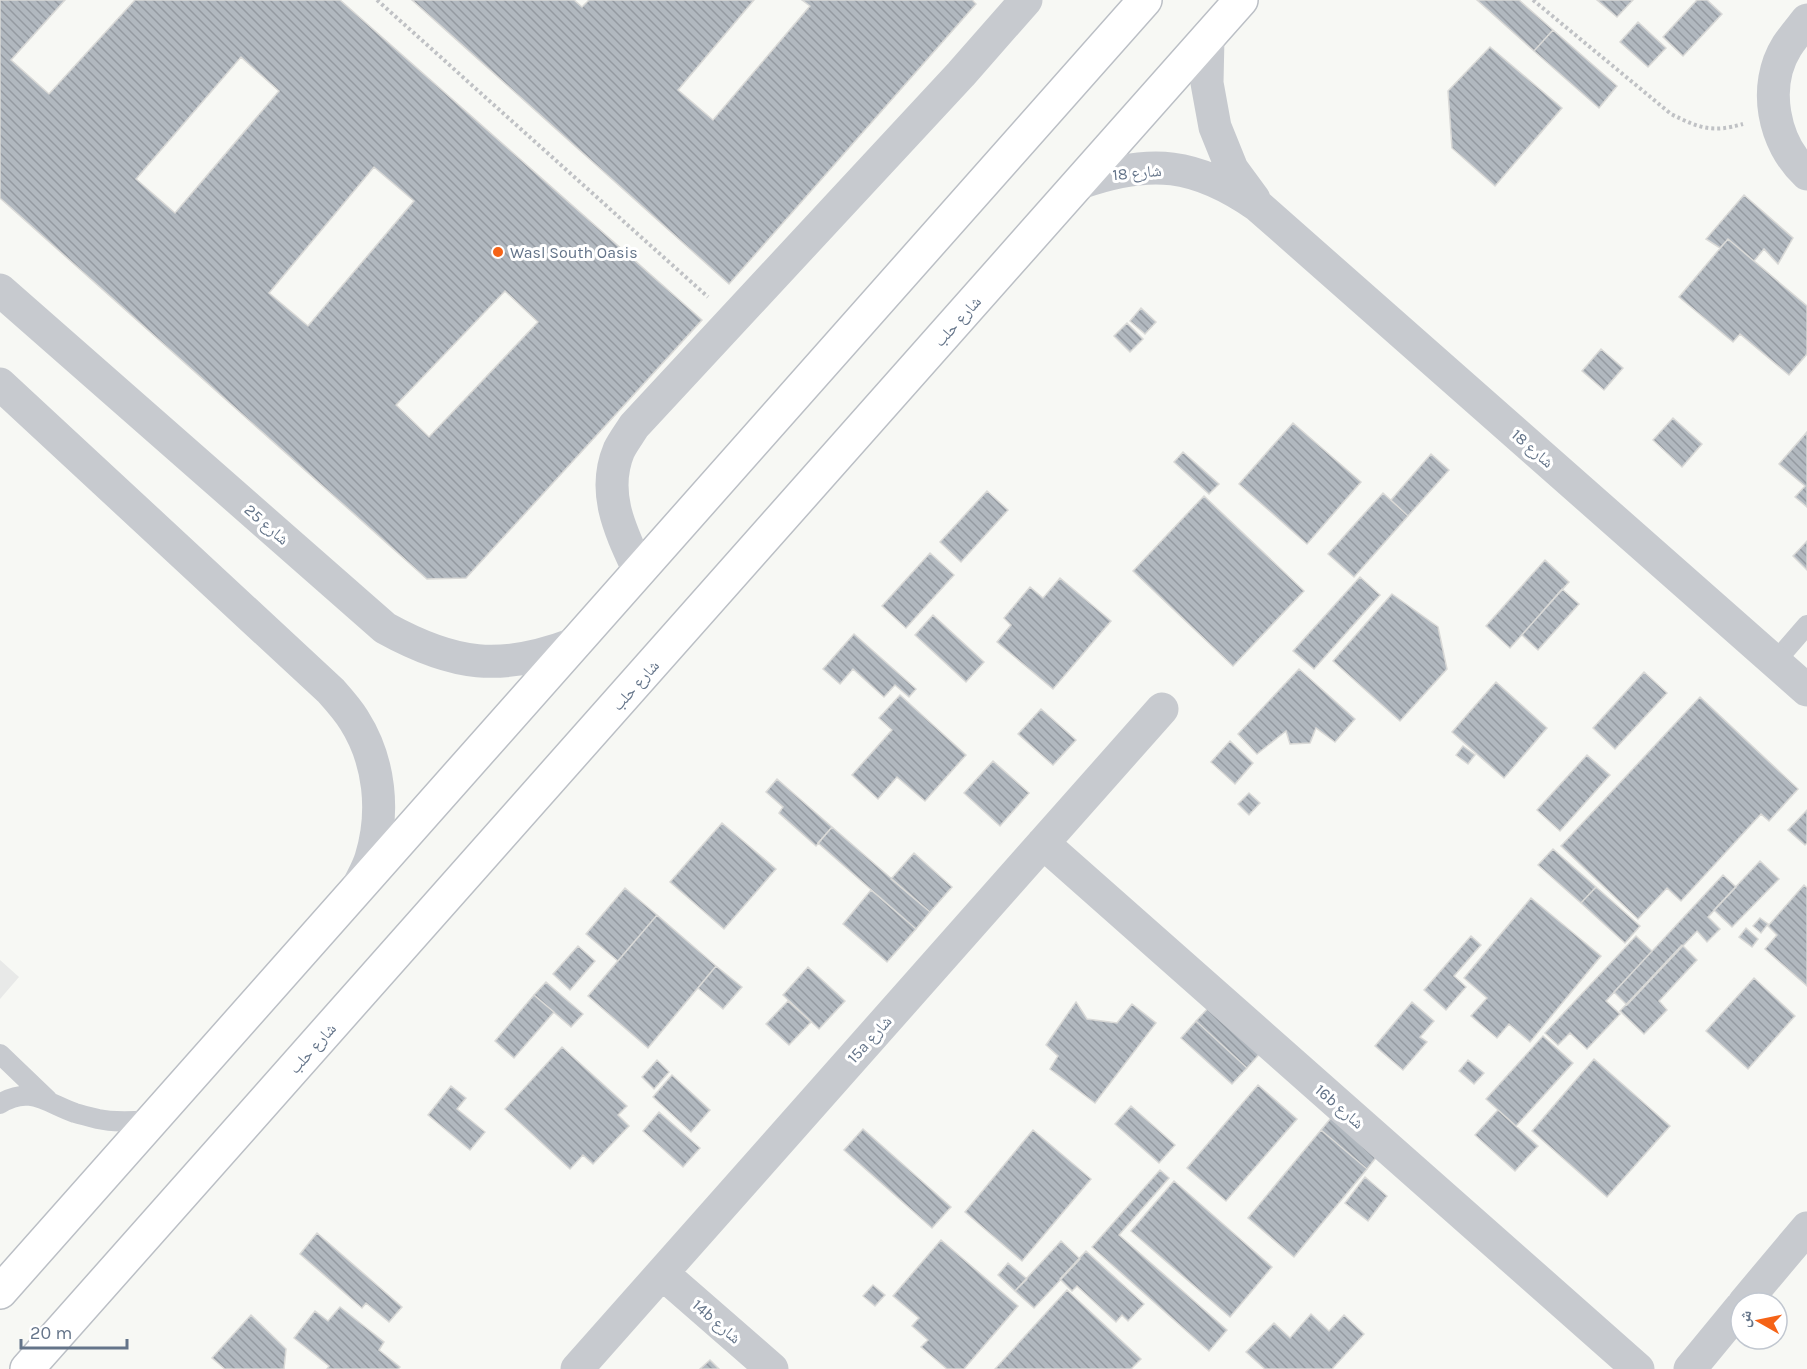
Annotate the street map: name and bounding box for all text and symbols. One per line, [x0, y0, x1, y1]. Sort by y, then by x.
street label: شارع 18 [1112, 161, 1163, 185]
place label: Wasl South Oasis [510, 243, 638, 262]
marker: Wasl South Oasis [491, 245, 505, 259]
street label: شارع حلب [930, 292, 986, 351]
street label: شارع 18 [1507, 425, 1558, 472]
street label: شارع 25 [240, 500, 293, 550]
street label: شارع حلب [608, 656, 664, 715]
street label: 15a شارع [843, 1012, 896, 1068]
street label: شارع حلب [285, 1019, 341, 1078]
street label: 16b شارع [1311, 1080, 1368, 1133]
north arrow [1729, 1291, 1789, 1351]
street label: 14b شارع [688, 1295, 745, 1348]
text: ش [1734, 1309, 1755, 1329]
scale bar [21, 1312, 128, 1350]
text: 20 m [30, 1322, 72, 1344]

